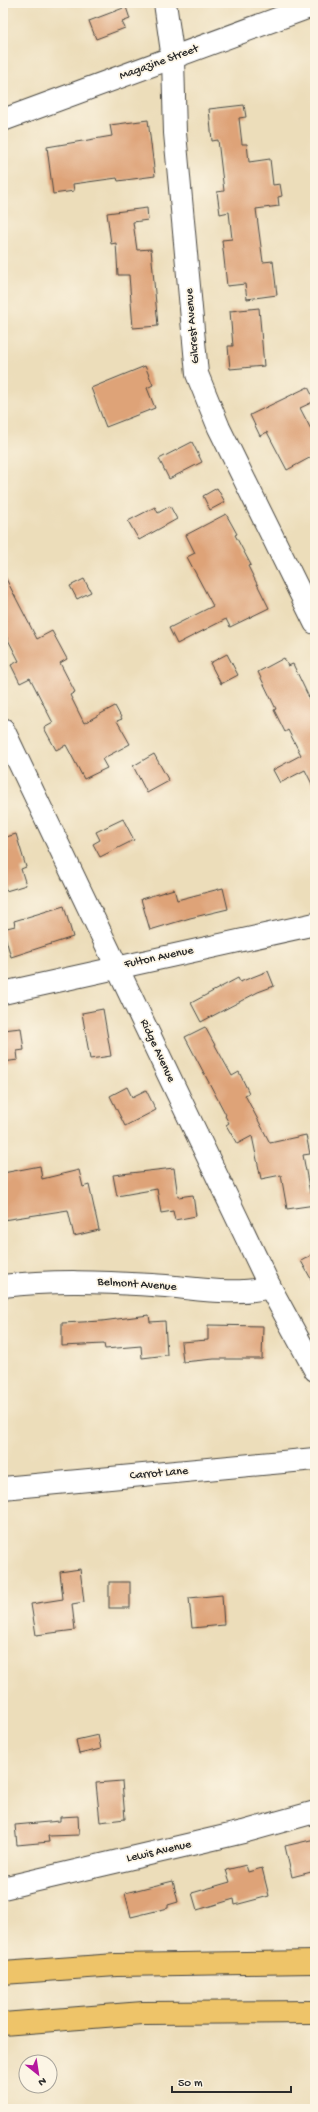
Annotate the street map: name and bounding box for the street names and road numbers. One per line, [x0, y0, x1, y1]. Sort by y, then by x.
street label: Magazine Street [118, 42, 201, 84]
street label: Gilcrest Avenue [183, 287, 203, 364]
street label: Fulton Avenue [122, 944, 196, 972]
street label: Ridge Avenue [136, 1017, 178, 1085]
street label: Belmont Avenue [96, 1275, 178, 1295]
street label: Carrot Lane [129, 1464, 190, 1484]
street label: Lewis Avenue [125, 1838, 193, 1866]

